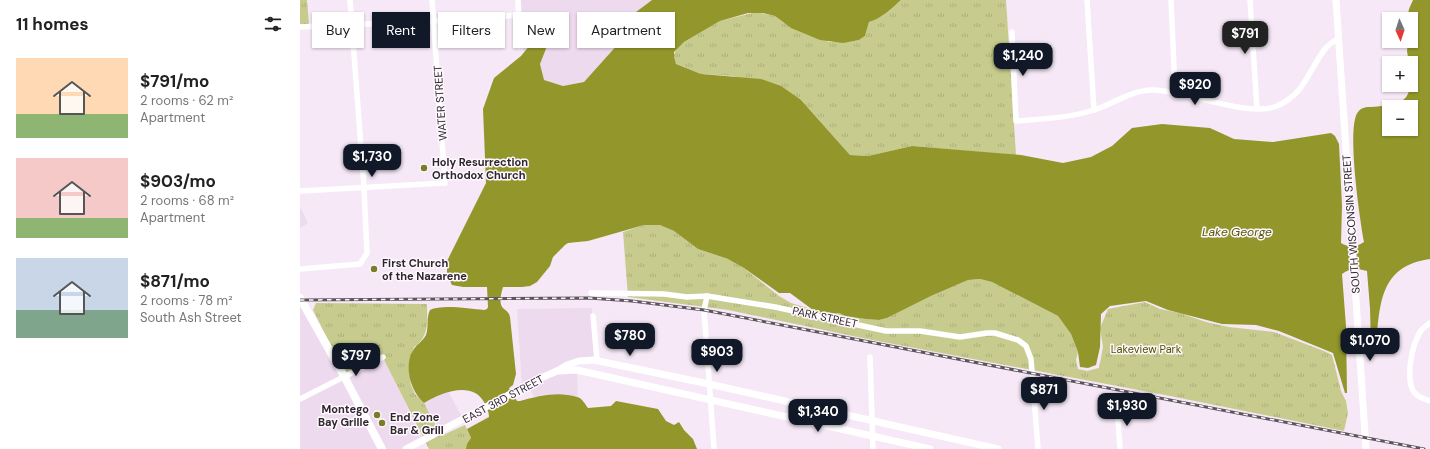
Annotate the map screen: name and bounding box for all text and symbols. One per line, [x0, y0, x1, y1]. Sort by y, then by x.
chip: Buy [312, 12, 364, 48]
chip: Rent [372, 12, 430, 48]
chip: Filters [438, 12, 505, 48]
chip: New [513, 12, 569, 48]
chip: Apartment [577, 12, 675, 48]
north arrow [1382, 12, 1418, 48]
map controls [1382, 12, 1418, 136]
text: 11 homes [16, 13, 89, 35]
icon: filters [262, 13, 284, 35]
pin: $791 [1221, 21, 1269, 55]
text: $791 [1231, 25, 1259, 42]
pin: $1,240 [990, 43, 1056, 77]
text: $1,240 [1003, 47, 1043, 64]
button: + [1382, 56, 1418, 92]
street label: WATER STREET [430, 65, 450, 141]
text: $791/mo [140, 70, 209, 92]
pin: $920 [1171, 72, 1219, 106]
icon: home [48, 74, 96, 122]
text: $920 [1179, 76, 1211, 93]
text: 2 rooms · 62 m² [140, 92, 233, 109]
button: − [1382, 100, 1418, 136]
text: Apartment [140, 109, 205, 126]
pin: $1,730 [339, 144, 405, 178]
text: $1,730 [352, 148, 392, 165]
street label: SOUTH WISCONSIN STREET [1339, 154, 1363, 294]
place label: Holy Resurrection Orthodox Church [432, 155, 528, 182]
marker: Holy Resurrection Orthodox Church [419, 163, 429, 173]
text: $903/mo [140, 170, 216, 192]
icon: home [48, 174, 96, 222]
text: 2 rooms · 68 m² [140, 192, 234, 209]
text: Apartment [140, 209, 205, 226]
water label: Lake George [1202, 224, 1272, 240]
place label: First Church of the Nazarene [382, 256, 467, 283]
marker: First Church of the Nazarene [369, 264, 379, 274]
text: $871/mo [140, 270, 210, 292]
icon: home [48, 274, 96, 322]
text: 2 rooms · 78 m² [140, 292, 232, 309]
street label: PARK STREET [791, 303, 859, 331]
text: South Ash Street [140, 309, 242, 326]
pin: $780 [606, 323, 654, 357]
text: $780 [614, 327, 646, 344]
pin: $1,070 [1337, 328, 1403, 362]
text: $1,070 [1350, 332, 1390, 349]
pin: $903 [693, 339, 741, 373]
park label: Lakeview Park [1111, 342, 1182, 356]
pin: $797 [332, 343, 380, 377]
text: $903 [700, 343, 734, 360]
text: $797 [341, 347, 371, 364]
street label: EAST 3RD STREET [460, 372, 546, 426]
pin: $871 [1020, 377, 1068, 411]
text: $871 [1030, 381, 1058, 398]
pin: $1,930 [1094, 393, 1160, 427]
text: $1,930 [1107, 397, 1147, 414]
pin: $1,340 [785, 399, 851, 433]
place label: Montego Bay Grille [318, 402, 369, 429]
text: $1,340 [797, 403, 839, 420]
marker: Montego Bay Grille [372, 410, 382, 420]
place label: End Zone Bar & Grill [390, 410, 444, 437]
marker: End Zone Bar & Grill [377, 418, 387, 428]

